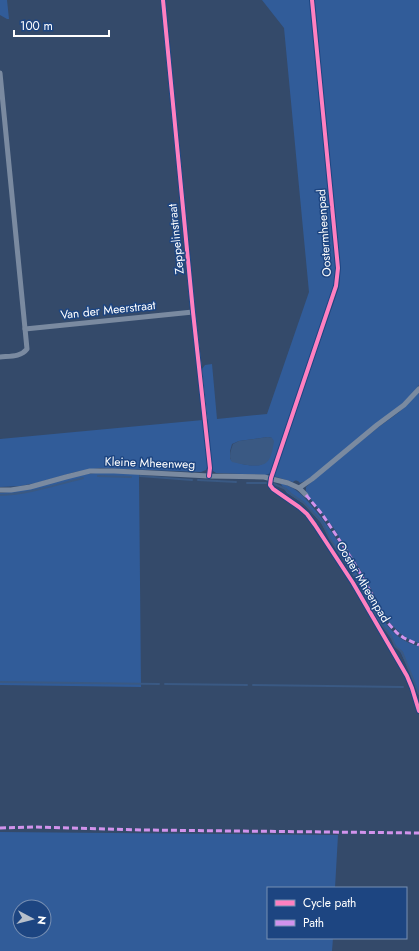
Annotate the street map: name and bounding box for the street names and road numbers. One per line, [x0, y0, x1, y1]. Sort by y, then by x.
street label: Oostermheenpad [312, 189, 336, 277]
street label: Zeppelinstraat [163, 203, 189, 275]
street label: Van der Meerstraat [60, 296, 157, 324]
street label: Kleine Mheenweg [104, 452, 196, 474]
street label: Ooster Mheenpad [332, 538, 394, 626]

